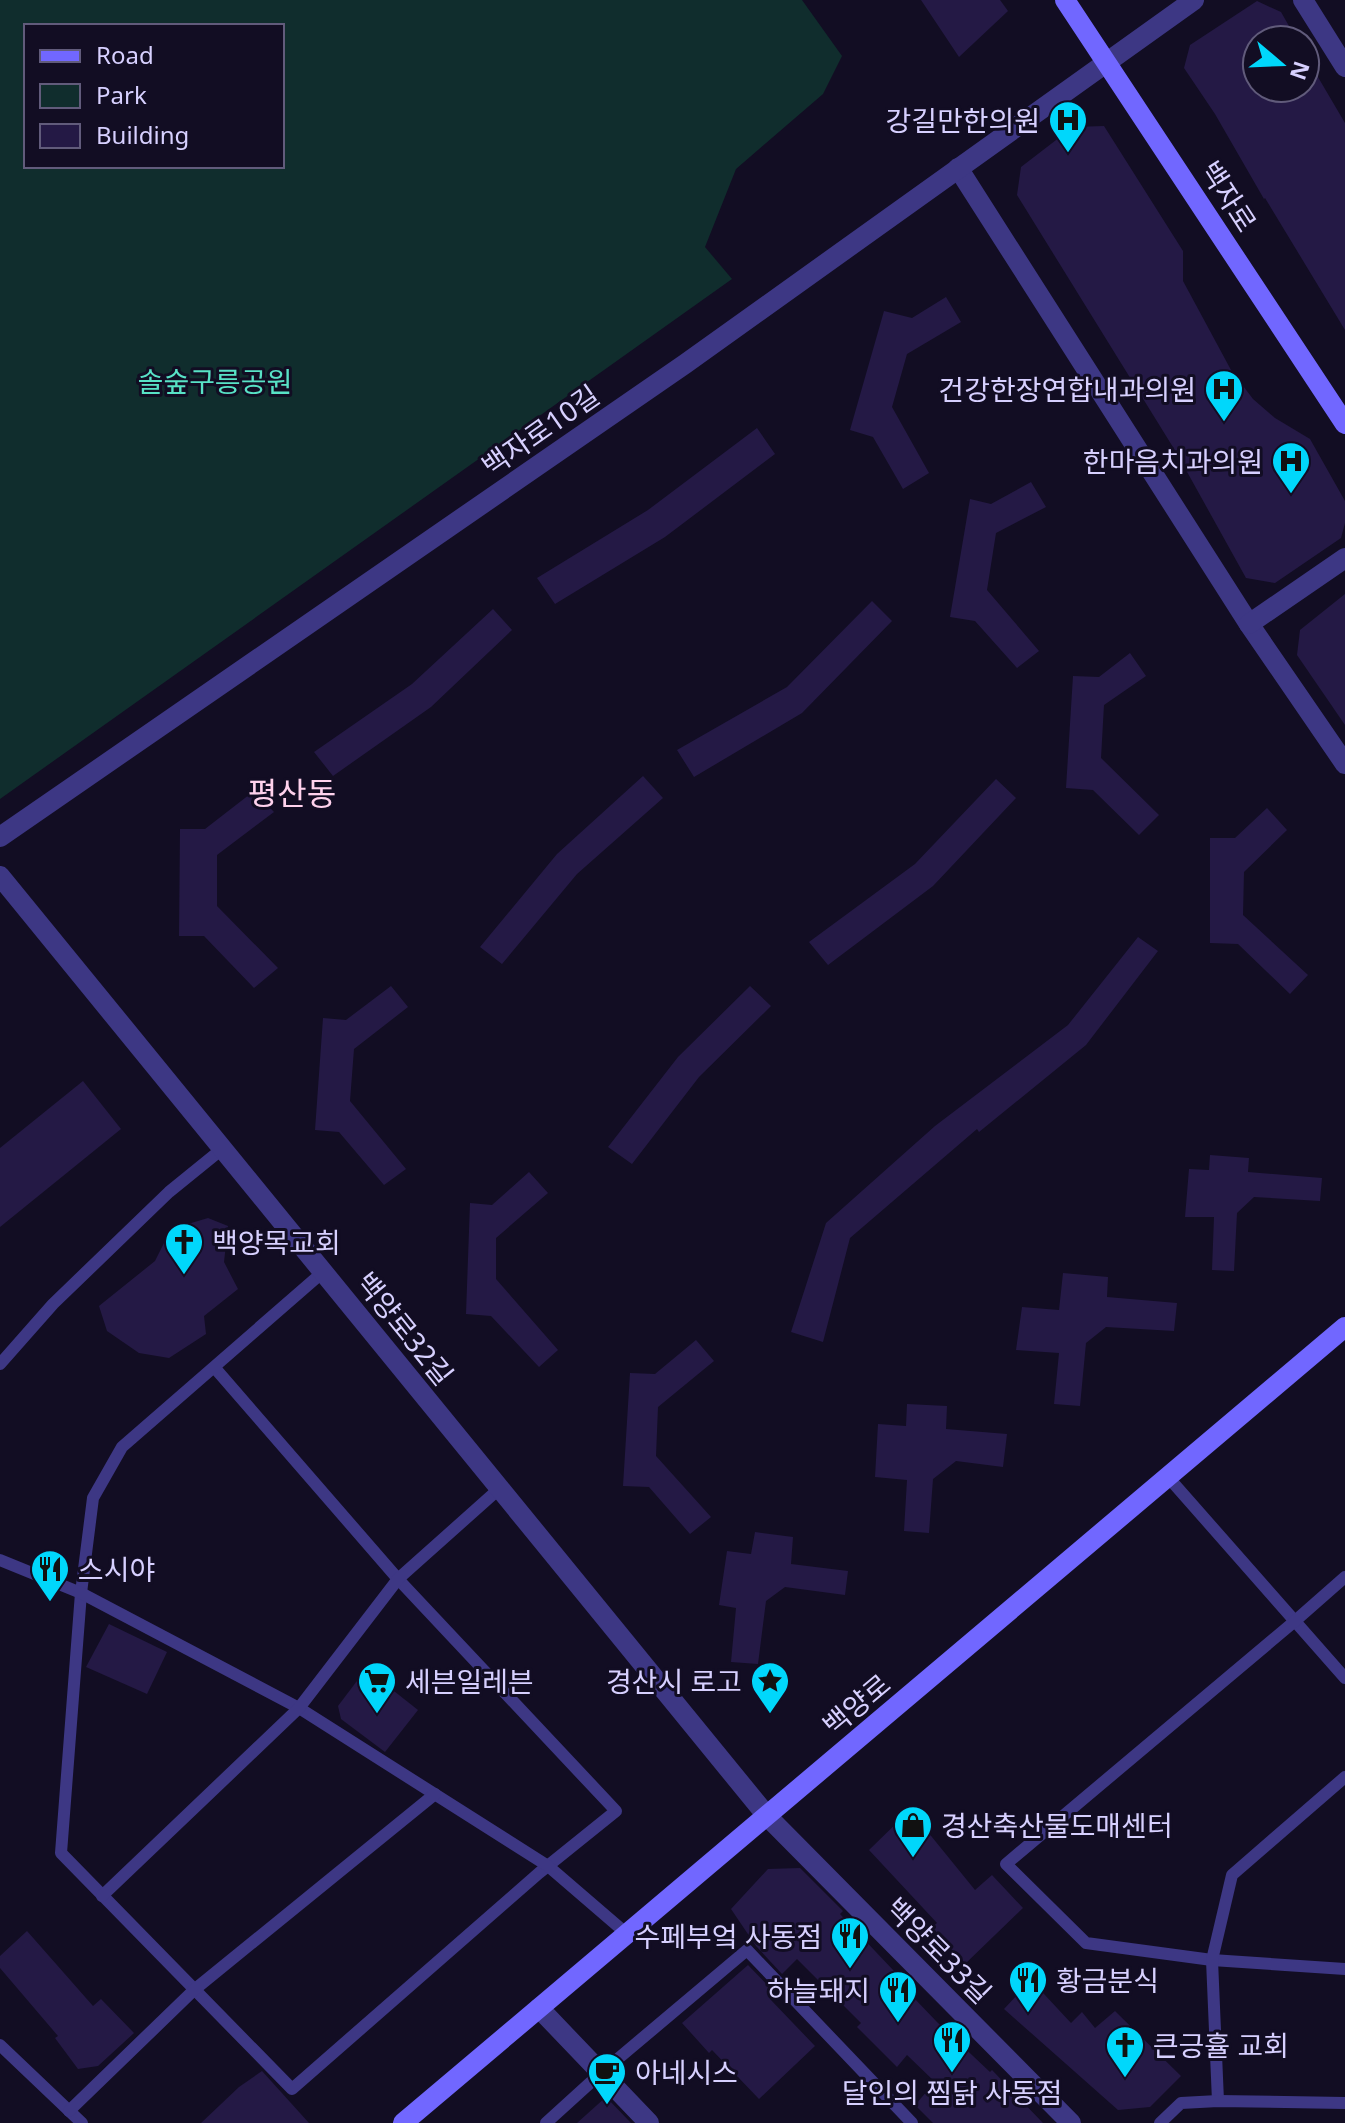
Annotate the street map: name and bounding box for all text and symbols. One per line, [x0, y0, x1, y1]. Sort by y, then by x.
legend [24, 24, 284, 168]
north arrow [1241, 24, 1321, 104]
text: Road [96, 38, 154, 71]
text: N [1284, 57, 1318, 84]
text: Park [96, 78, 147, 111]
hospital icon: 강길만한의원 [1047, 99, 1089, 154]
place label: 강길만한의원 [885, 101, 1040, 139]
text: Building [96, 118, 189, 151]
street label: 백자로 [1192, 153, 1266, 239]
park label: 솔숲구릉공원 [138, 362, 292, 400]
hospital icon: 건강한장연합내과의원 [1203, 368, 1245, 423]
place label: 건강한장연합내과의원 [938, 370, 1196, 408]
street label: 백자로10길 [474, 376, 606, 484]
hospital icon: 한마음치과의원 [1270, 440, 1312, 495]
place label: 한마음치과의원 [1083, 442, 1263, 480]
district label: 평산동 [248, 771, 336, 814]
church icon: 백양목교회 [163, 1221, 205, 1276]
place label: 백양목교회 [212, 1223, 341, 1261]
street label: 백양로32길 [348, 1264, 462, 1392]
restaurant icon: 스시야 [29, 1548, 71, 1603]
place label: 스시야 [78, 1550, 155, 1588]
supermarket icon: 세븐일레븐 [356, 1660, 398, 1715]
place icon: 경산시 로고 [749, 1660, 791, 1715]
place label: 세븐일레븐 [405, 1662, 534, 1700]
place label: 경산시 로고 [606, 1662, 742, 1700]
street label: 백양로 [814, 1665, 898, 1743]
shop icon: 경산축산물도매센터 [892, 1804, 934, 1859]
place label: 경산축산물도매센터 [941, 1806, 1173, 1844]
street label: 백양로33길 [878, 1889, 1000, 2011]
restaurant icon: 수페부엌 사동점 [829, 1915, 871, 1970]
place label: 수페부엌 사동점 [634, 1917, 822, 1955]
restaurant icon: 황금분식 [1007, 1959, 1049, 2014]
place label: 황금분식 [1056, 1961, 1159, 1999]
restaurant icon: 하늘돼지 [877, 1969, 919, 2024]
place label: 하늘돼지 [767, 1971, 870, 2009]
restaurant icon: 달인의 찜닭 사동점 [931, 2019, 973, 2074]
church icon: 큰긍휼 교회 [1104, 2024, 1146, 2079]
place label: 큰긍휼 교회 [1153, 2026, 1289, 2064]
cafe icon: 아네시스 [586, 2051, 628, 2106]
place label: 아네시스 [635, 2053, 738, 2091]
place label: 달인의 찜닭 사동점 [842, 2073, 1062, 2111]

